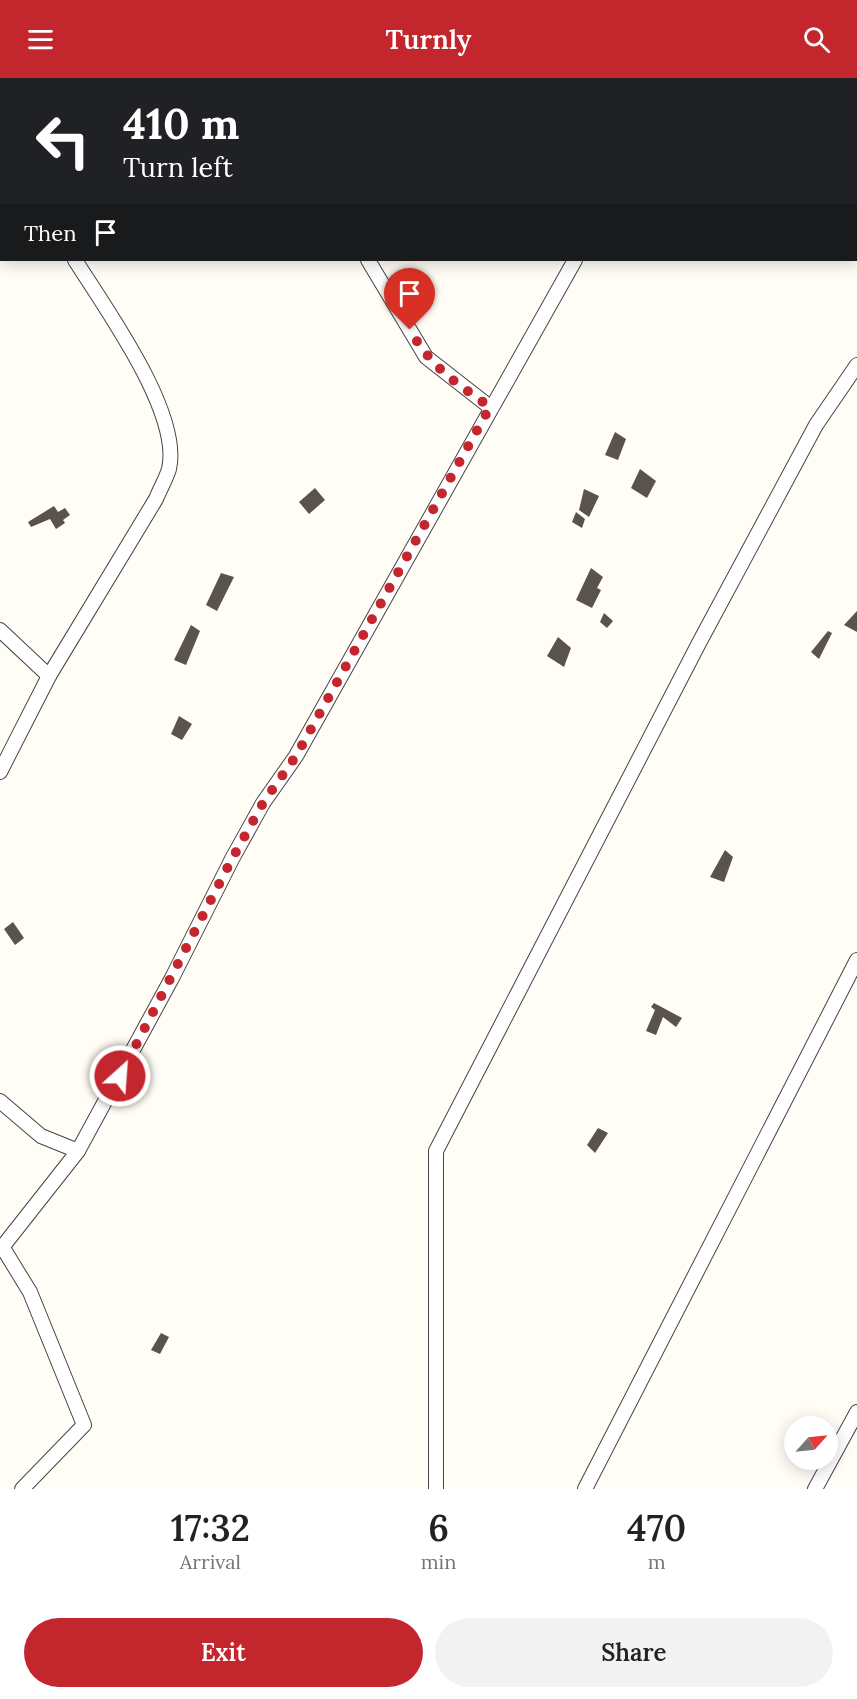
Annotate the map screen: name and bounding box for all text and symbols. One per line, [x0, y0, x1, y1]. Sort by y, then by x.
text: Turnly [386, 22, 471, 56]
icon: menu [24, 23, 57, 56]
icon: search [800, 23, 833, 56]
text: 410 m [123, 97, 239, 151]
icon: left [24, 102, 102, 180]
text: Turn left [123, 150, 233, 184]
icon: arrive [89, 216, 122, 249]
text: Then [24, 219, 77, 247]
pin [384, 268, 435, 330]
icon: arrive [393, 277, 426, 310]
position arrow [88, 1044, 152, 1108]
north arrow [784, 1416, 838, 1470]
map controls [784, 1416, 838, 1470]
text: 17:32 [171, 1505, 250, 1551]
text: 6 [428, 1505, 449, 1551]
text: 470 [627, 1505, 686, 1551]
text: Arrival [180, 1549, 241, 1574]
text: min [421, 1549, 456, 1574]
text: m [648, 1549, 666, 1574]
button: Exit [24, 1618, 423, 1687]
button: Share [435, 1618, 833, 1687]

